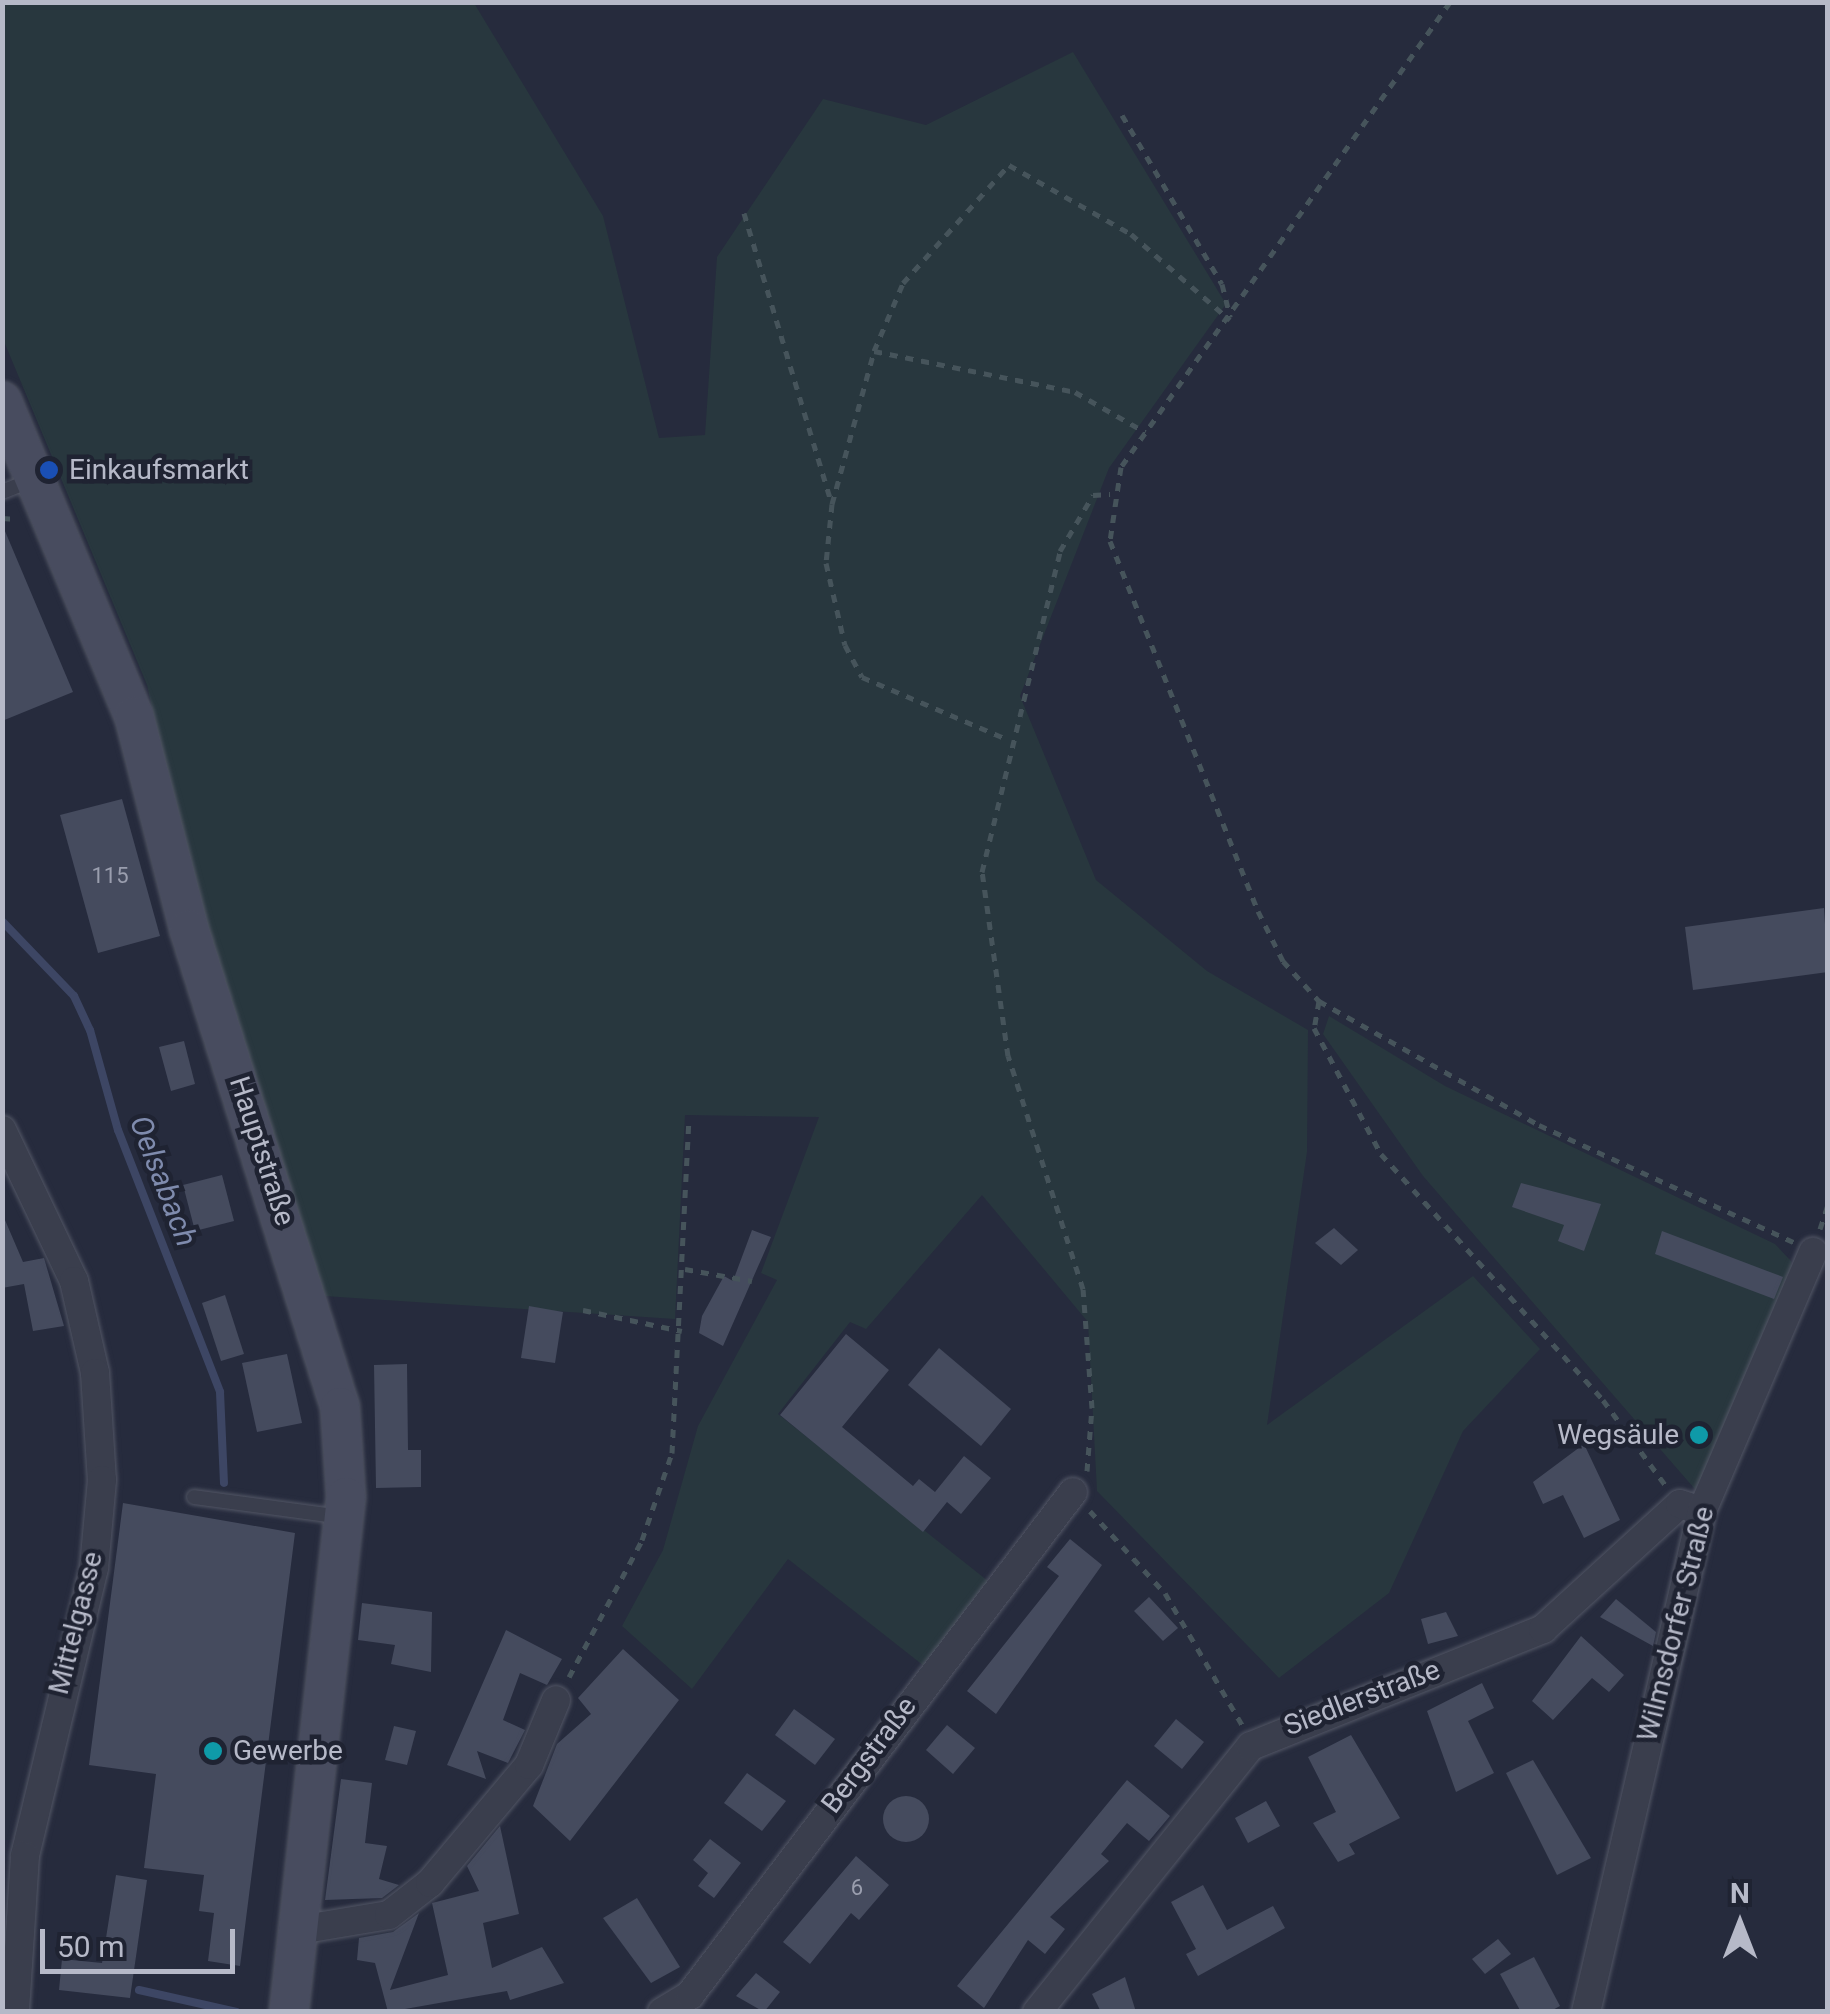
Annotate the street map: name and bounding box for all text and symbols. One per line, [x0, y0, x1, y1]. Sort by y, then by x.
place label: Einkaufsmarkt [69, 453, 249, 487]
marker: Einkaufsmarkt [38, 459, 60, 481]
house number: 115 [91, 863, 129, 889]
street label: Hauptstraße [222, 1072, 302, 1230]
water label: Oelsabach [122, 1111, 204, 1251]
place label: Wegsäule [1557, 1418, 1679, 1452]
marker: Wegsäule [1688, 1424, 1710, 1446]
street label: Wilmsdorfer Straße [1631, 1503, 1721, 1745]
street label: Mittelgasse [42, 1548, 110, 1698]
street label: Siedlerstraße [1279, 1653, 1445, 1743]
street label: Bergstraße [815, 1690, 923, 1820]
place label: Gewerbe [233, 1734, 343, 1768]
marker: Gewerbe [202, 1740, 224, 1762]
north arrow [1690, 1874, 1790, 1974]
house number: 6 [851, 1875, 863, 1901]
text: N [1730, 1877, 1750, 1910]
scale bar [45, 1909, 240, 1971]
text: 50 m [57, 1929, 124, 1964]

